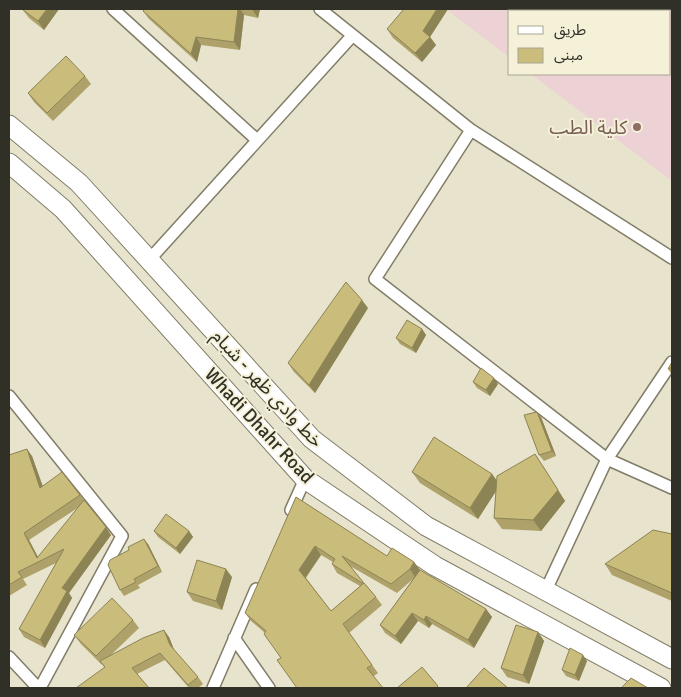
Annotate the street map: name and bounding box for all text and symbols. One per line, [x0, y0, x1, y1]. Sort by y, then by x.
legend [508, 10, 671, 75]
text: طريق [554, 21, 586, 40]
text: مبنى [554, 46, 583, 64]
place label: كلية الطب [549, 116, 628, 140]
marker: كلية الطب [631, 121, 643, 133]
street label: خط وادي ظهر - شبام [205, 325, 328, 454]
street label: Whadi Dhahr Road [199, 363, 319, 489]

